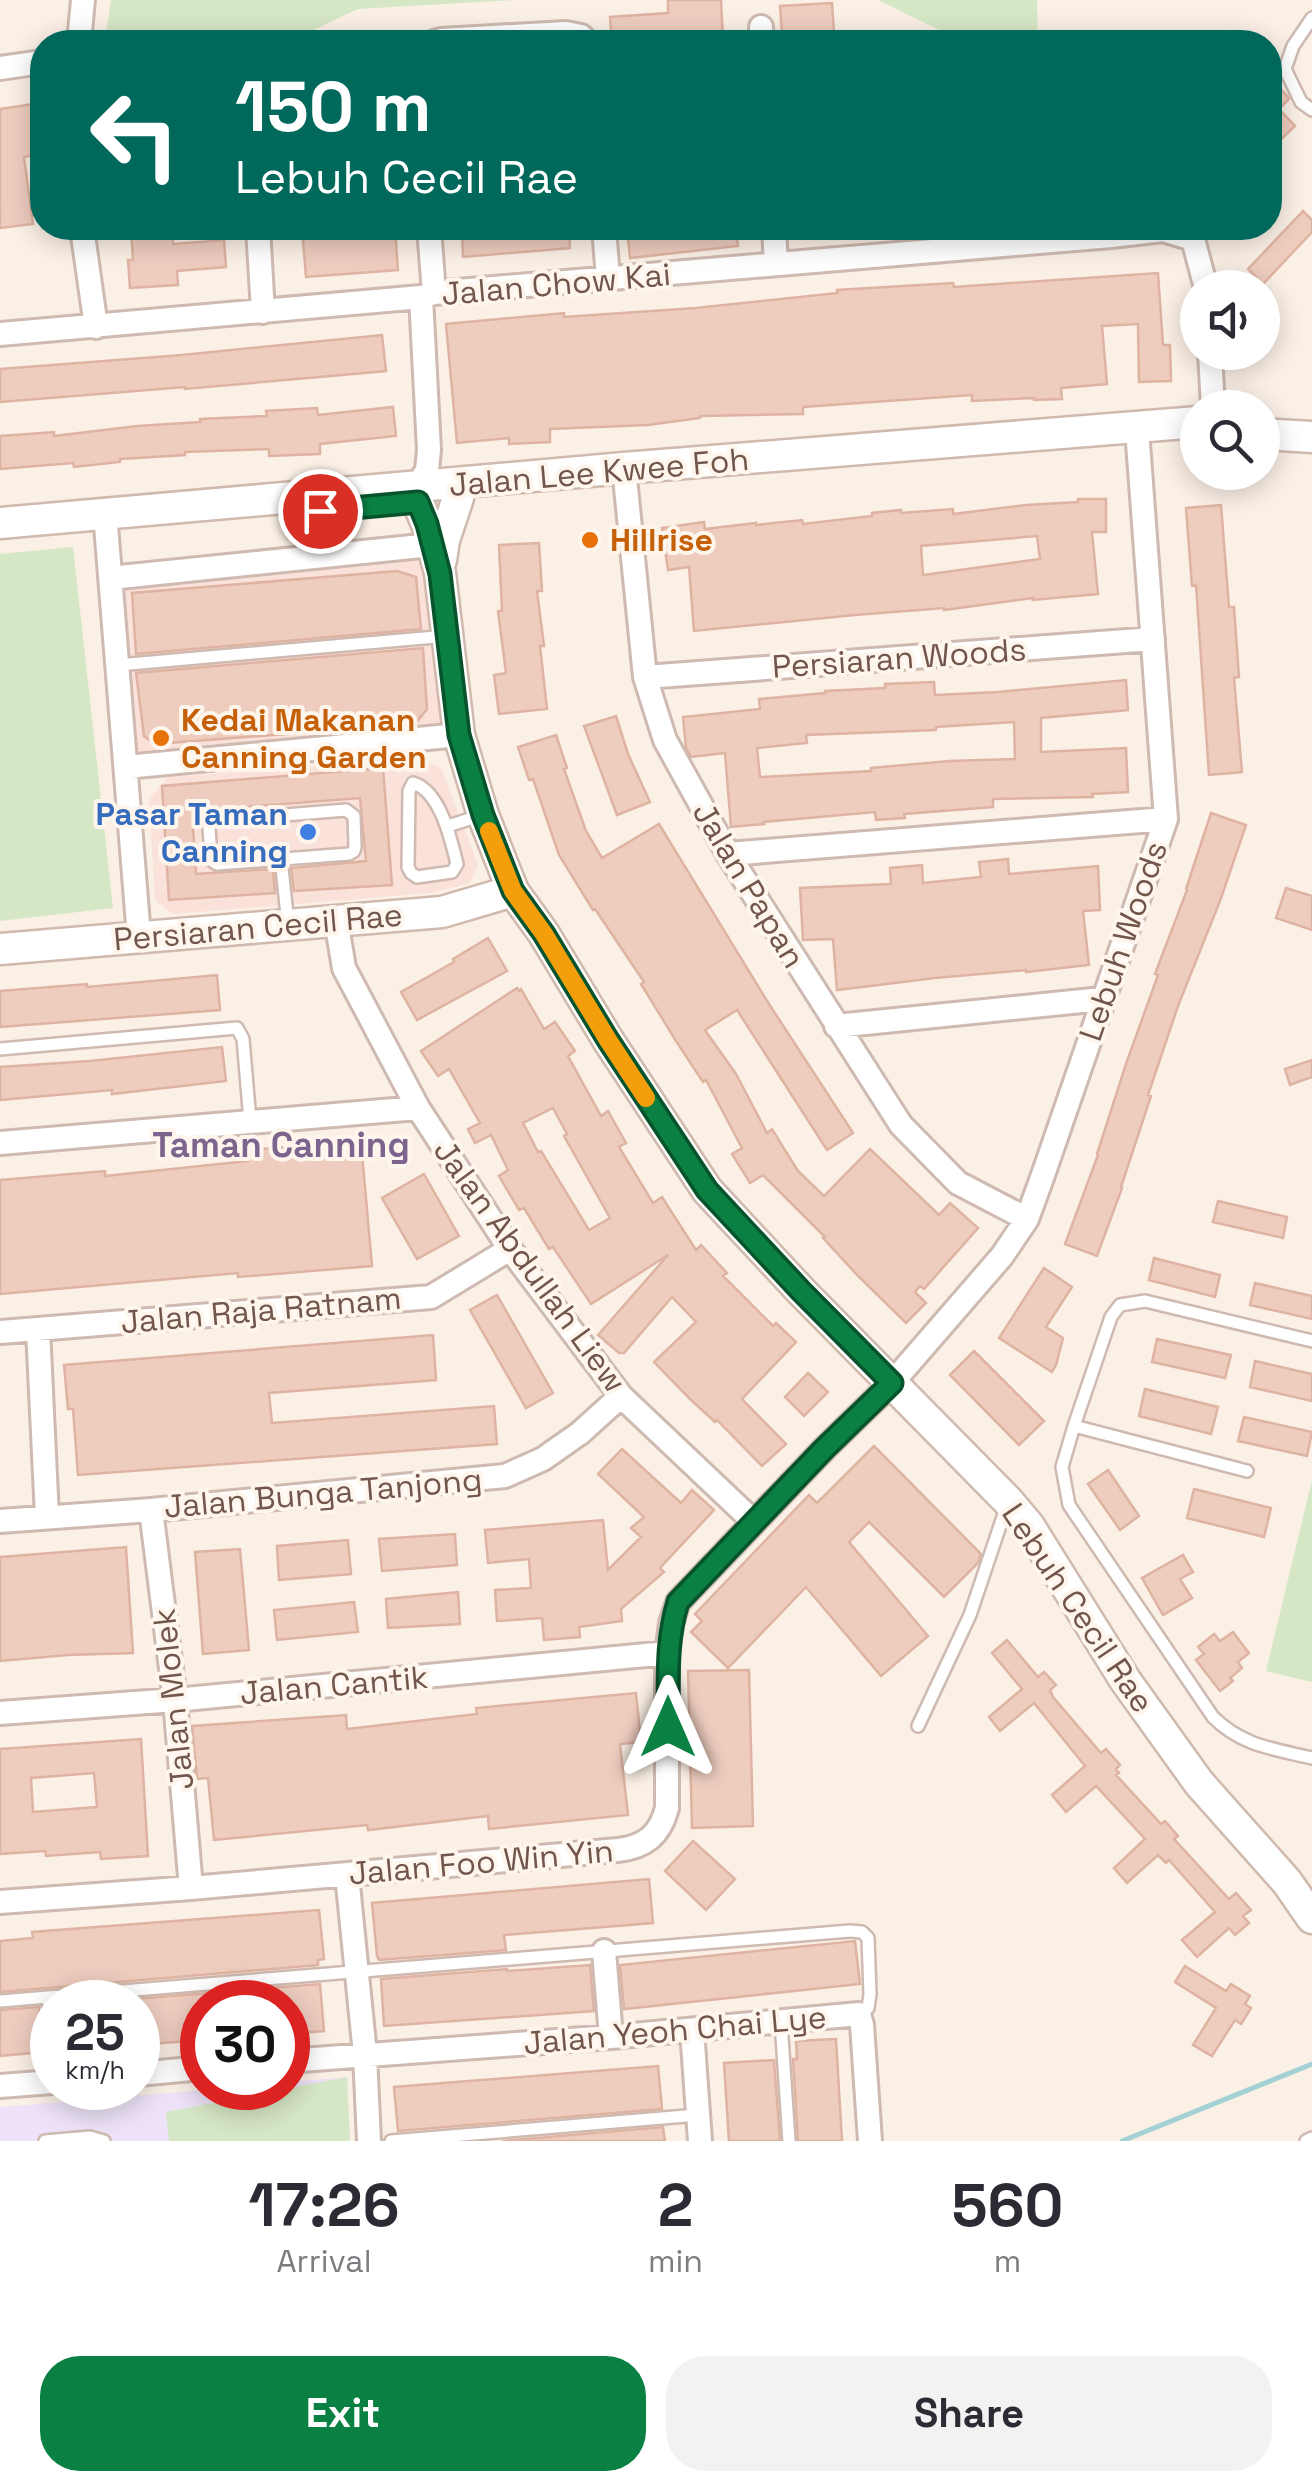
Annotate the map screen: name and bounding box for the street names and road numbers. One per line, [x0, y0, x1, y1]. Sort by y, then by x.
street label: Jalan Chow Kai [440, 254, 672, 314]
street label: Jalan Lee Kwee Foh [447, 439, 751, 505]
street label: Persiaran Woods [771, 629, 1027, 687]
street label: Jalan Papan [684, 795, 814, 975]
street label: Lebuh Woods [1070, 836, 1176, 1046]
street label: Persiaran Cecil Rae [112, 894, 404, 960]
street label: Jalan Abdullah Liew [425, 1132, 635, 1400]
street label: Jalan Raja Ratnam [119, 1278, 403, 1342]
street label: Jalan Bunga Tanjong [162, 1459, 484, 1527]
street label: Lebuh Cecil Rae [993, 1496, 1163, 1720]
street label: Jalan Molek [144, 1606, 202, 1792]
street label: Jalan Cantik [238, 1657, 430, 1713]
street label: Jalan Foo Win Yin [347, 1831, 615, 1893]
street label: Jalan Yeoh Chai Lye [522, 1997, 828, 2063]

